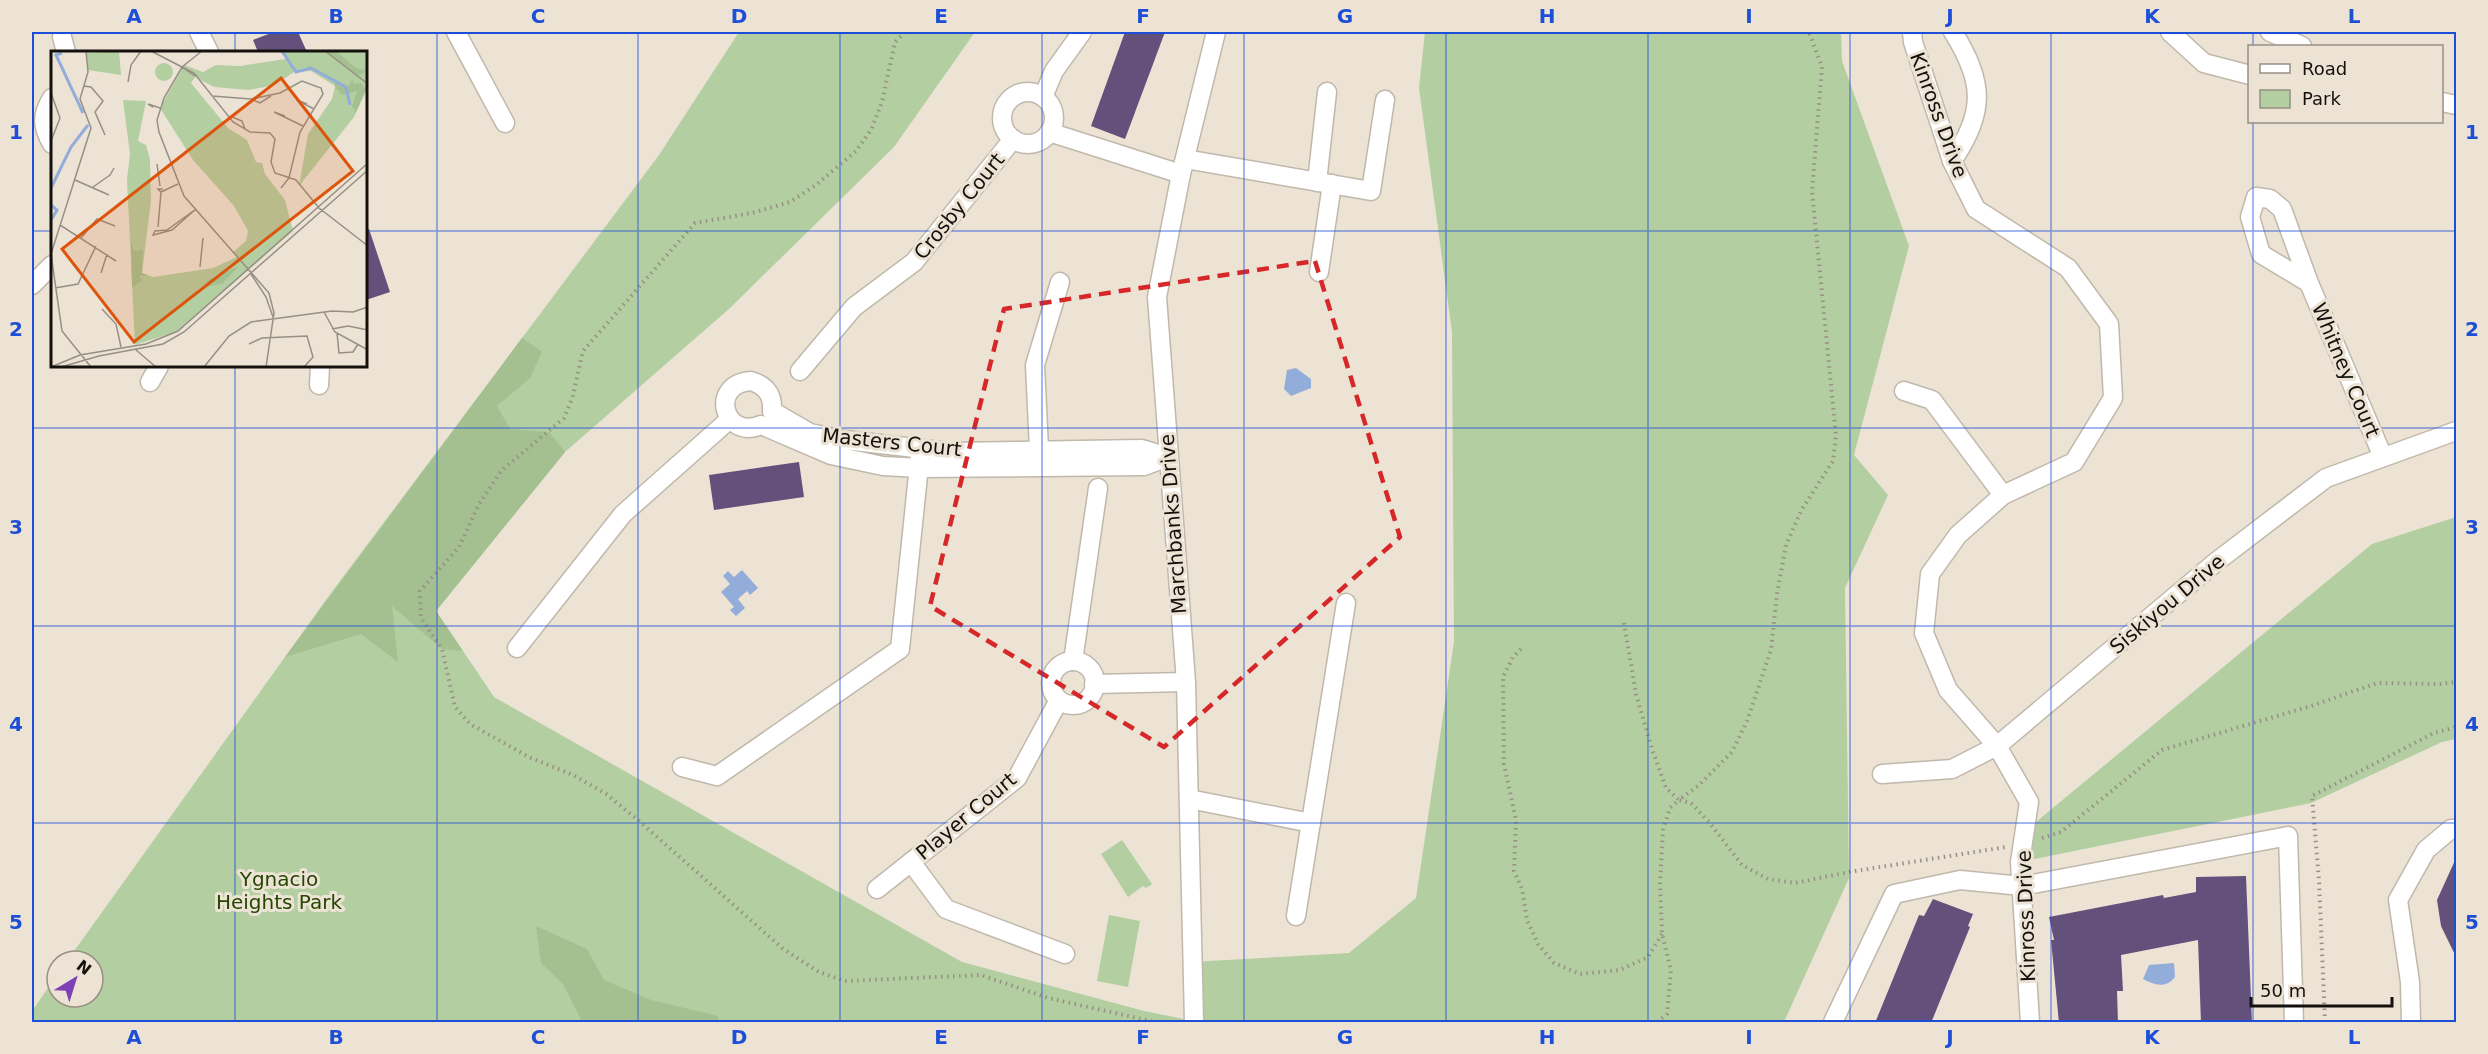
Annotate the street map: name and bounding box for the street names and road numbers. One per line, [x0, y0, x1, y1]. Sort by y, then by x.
street label: Kinross Drive [1905, 49, 1973, 181]
street label: Crosby Court [909, 148, 1009, 264]
street label: Whitney Court [2307, 299, 2385, 441]
street label: Masters Court [821, 423, 963, 461]
street label: Marchbanks Drive [1155, 433, 1191, 615]
street label: Siskiyou Drive [2105, 549, 2229, 659]
street label: Player Court [911, 767, 1021, 865]
street label: Kinross Drive [2012, 850, 2040, 982]

